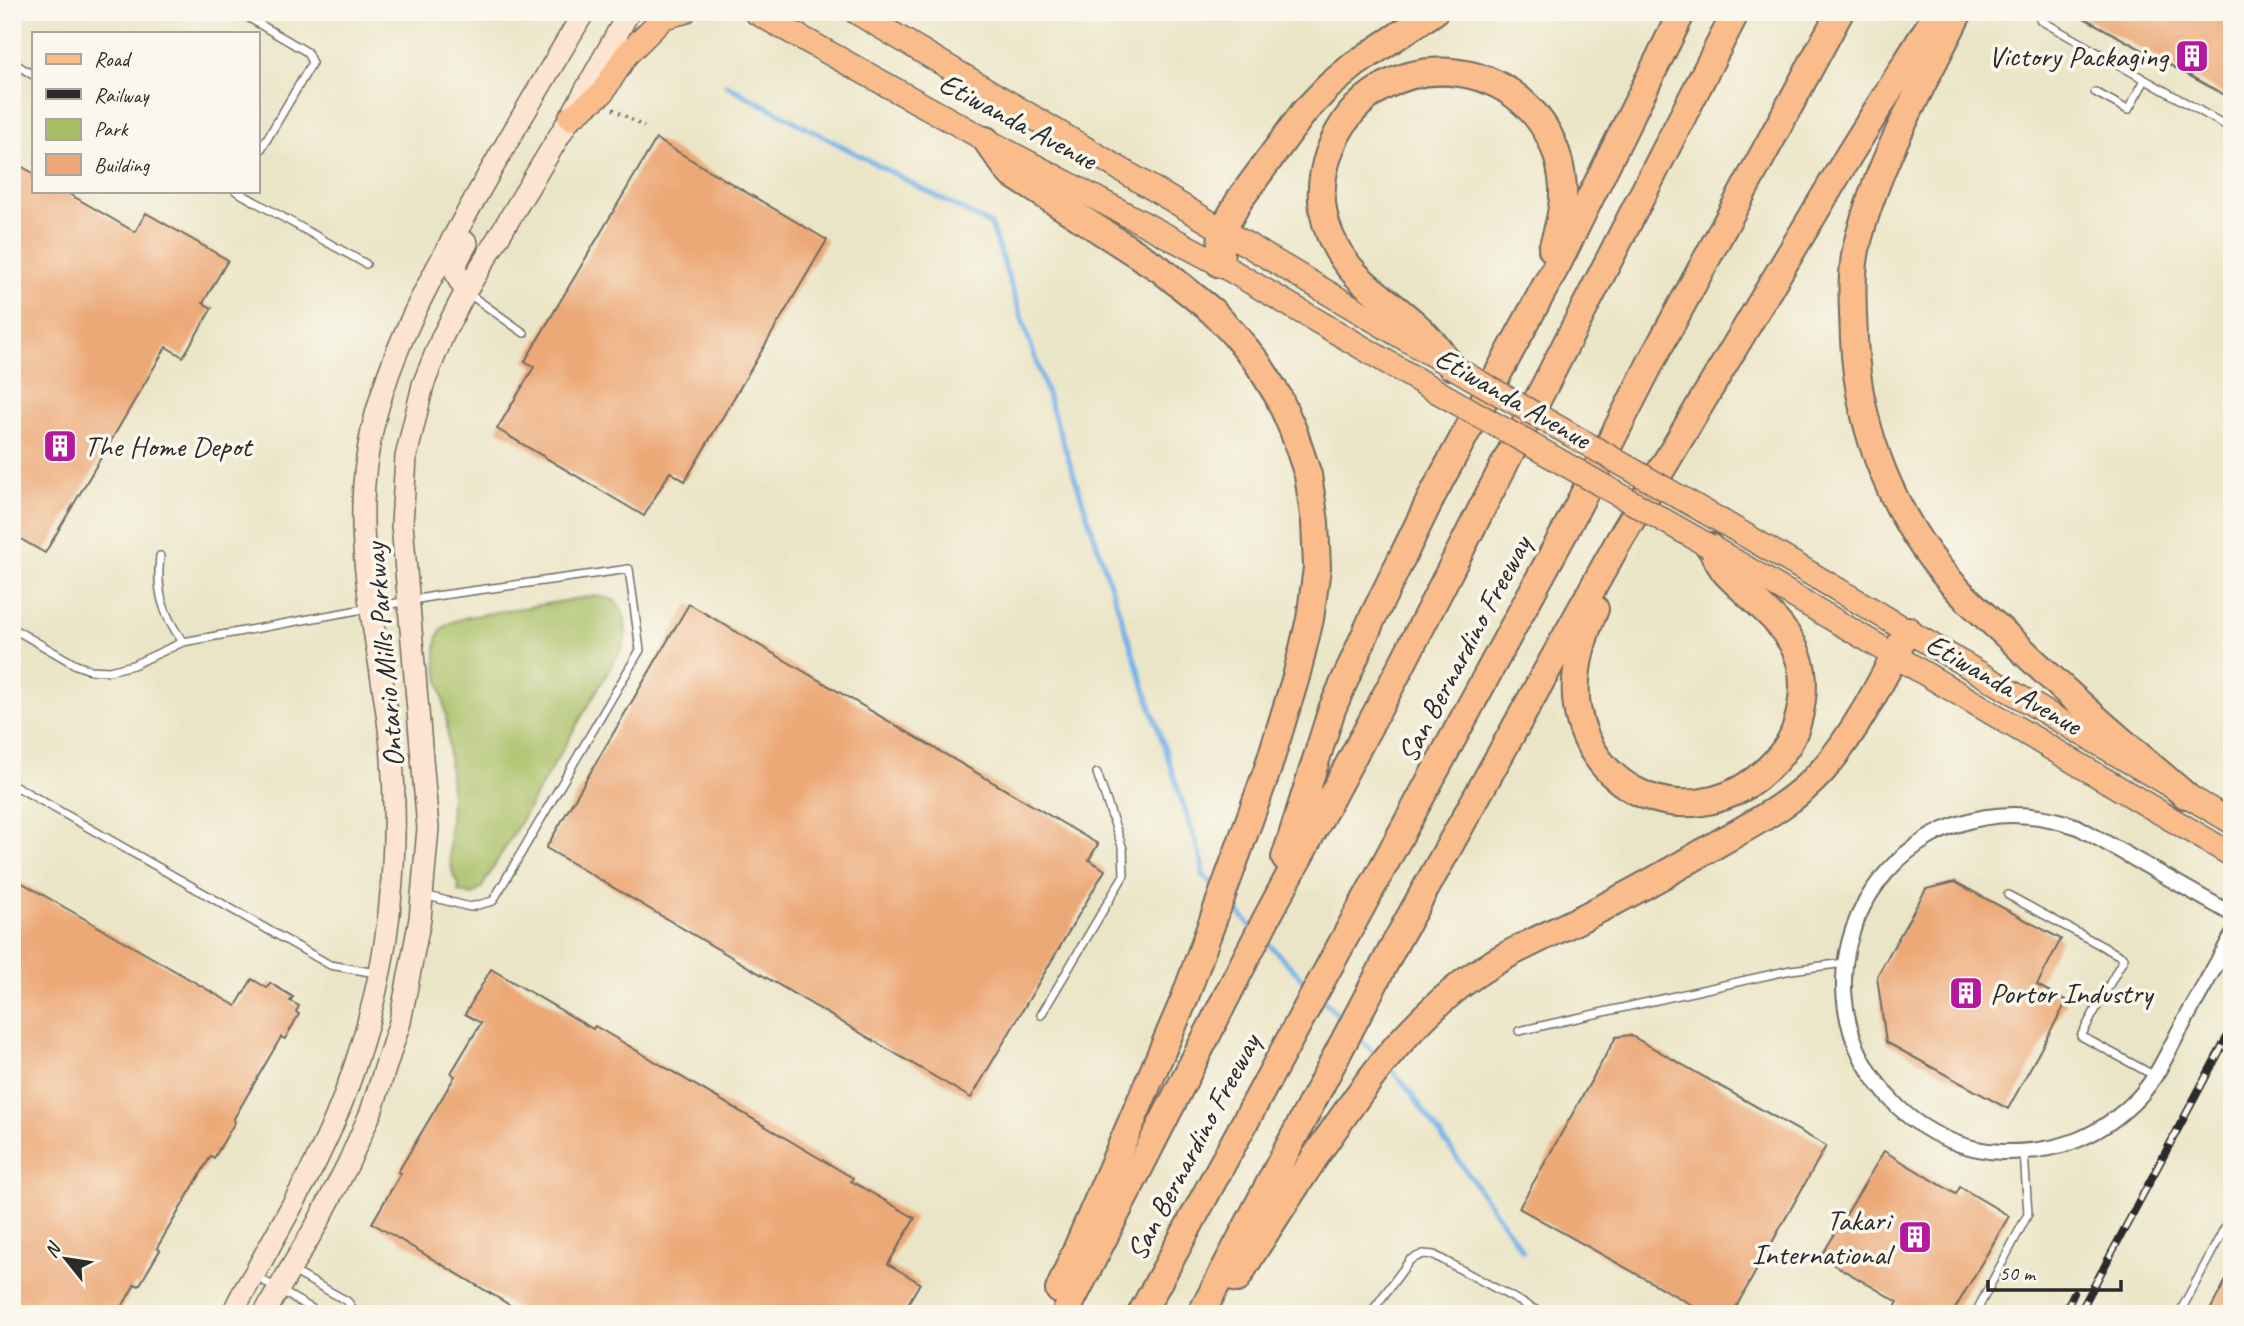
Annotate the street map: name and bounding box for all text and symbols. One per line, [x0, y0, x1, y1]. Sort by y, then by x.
legend [32, 32, 259, 192]
place label: Victory Packaging [1988, 37, 2170, 75]
building icon: Victory Packaging [2173, 37, 2211, 75]
text: Road [94, 46, 133, 72]
street label: Etiwanda Avenue [933, 64, 1105, 179]
text: Railway [94, 82, 150, 108]
text: Park [94, 116, 129, 142]
text: Building [94, 152, 151, 178]
street label: Etiwanda Avenue [1429, 338, 1599, 459]
building icon: The Home Depot [41, 427, 79, 465]
place label: The Home Depot [84, 427, 254, 465]
street label: San Bernardino Freeway [1388, 527, 1541, 769]
street label: Ontario Mills Parkway [355, 539, 413, 769]
street label: Etiwanda Avenue [1920, 624, 2090, 745]
building icon: Portor Industry [1947, 974, 1985, 1012]
place label: Portor Industry [1990, 974, 2155, 1012]
street label: San Bernardino Freeway [1117, 1025, 1270, 1267]
place label: Takari International [1752, 1201, 1895, 1273]
building icon: Takari International [1896, 1218, 1934, 1256]
north arrow [32, 1224, 102, 1294]
text: N [39, 1237, 67, 1262]
scale bar [1988, 1249, 2122, 1293]
text: 50 m [1999, 1260, 2037, 1286]

